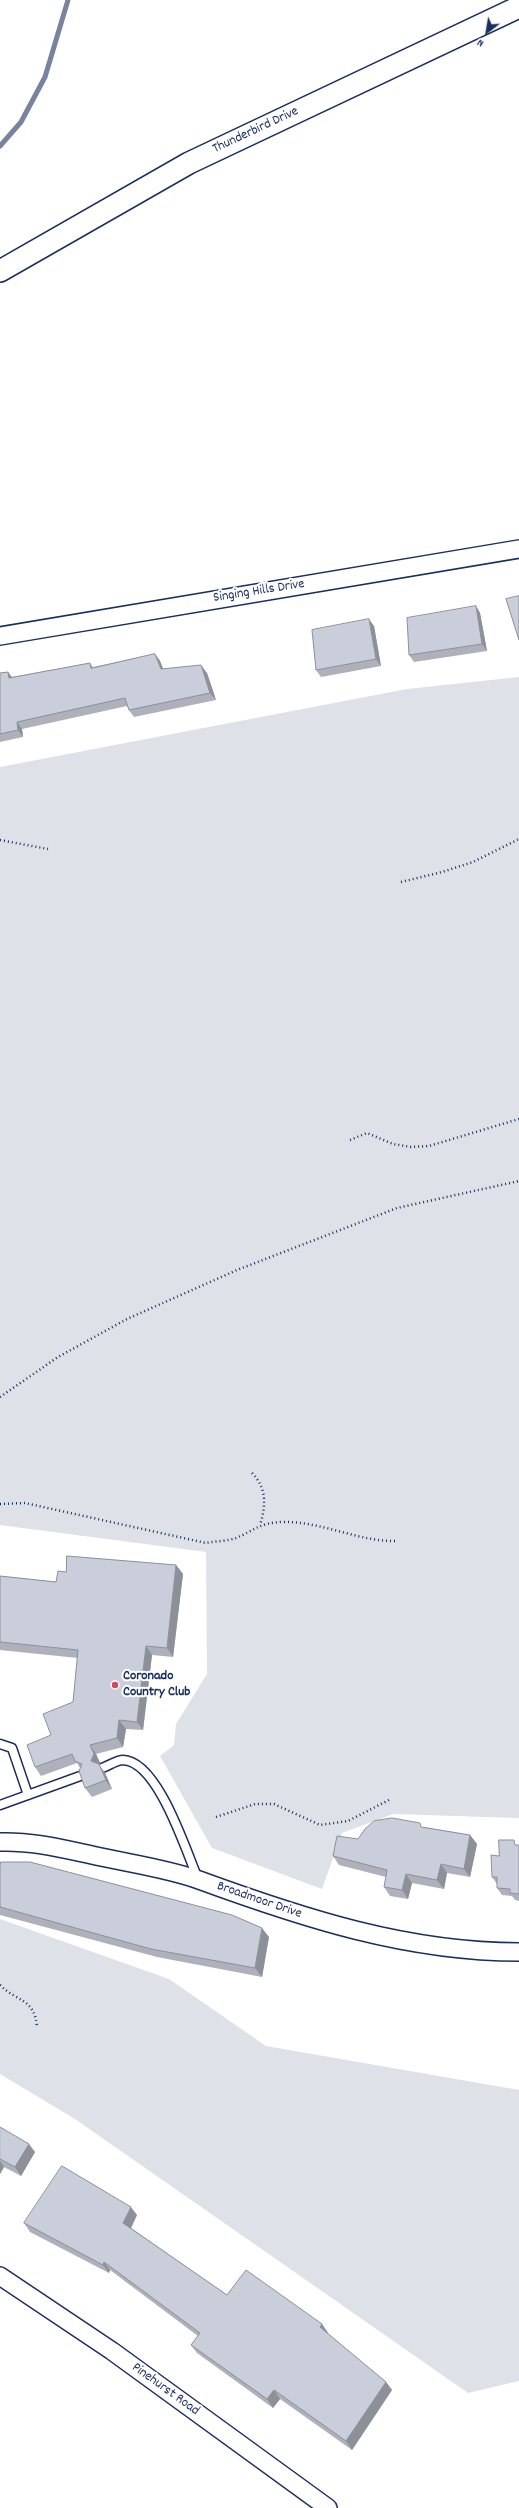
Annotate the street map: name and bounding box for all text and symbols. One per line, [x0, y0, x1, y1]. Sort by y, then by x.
north arrow [467, 12, 507, 52]
text: N [474, 34, 487, 51]
street label: Thunderbird Drive [210, 104, 302, 158]
street label: Singing Hills Drive [212, 576, 306, 608]
place label: Coronado Country Club [123, 1669, 190, 1702]
marker: Coronado Country Club [110, 1680, 120, 1690]
street label: Broadmoor Drive [214, 1879, 304, 1923]
street label: Pinehurst Road [128, 2360, 202, 2420]

